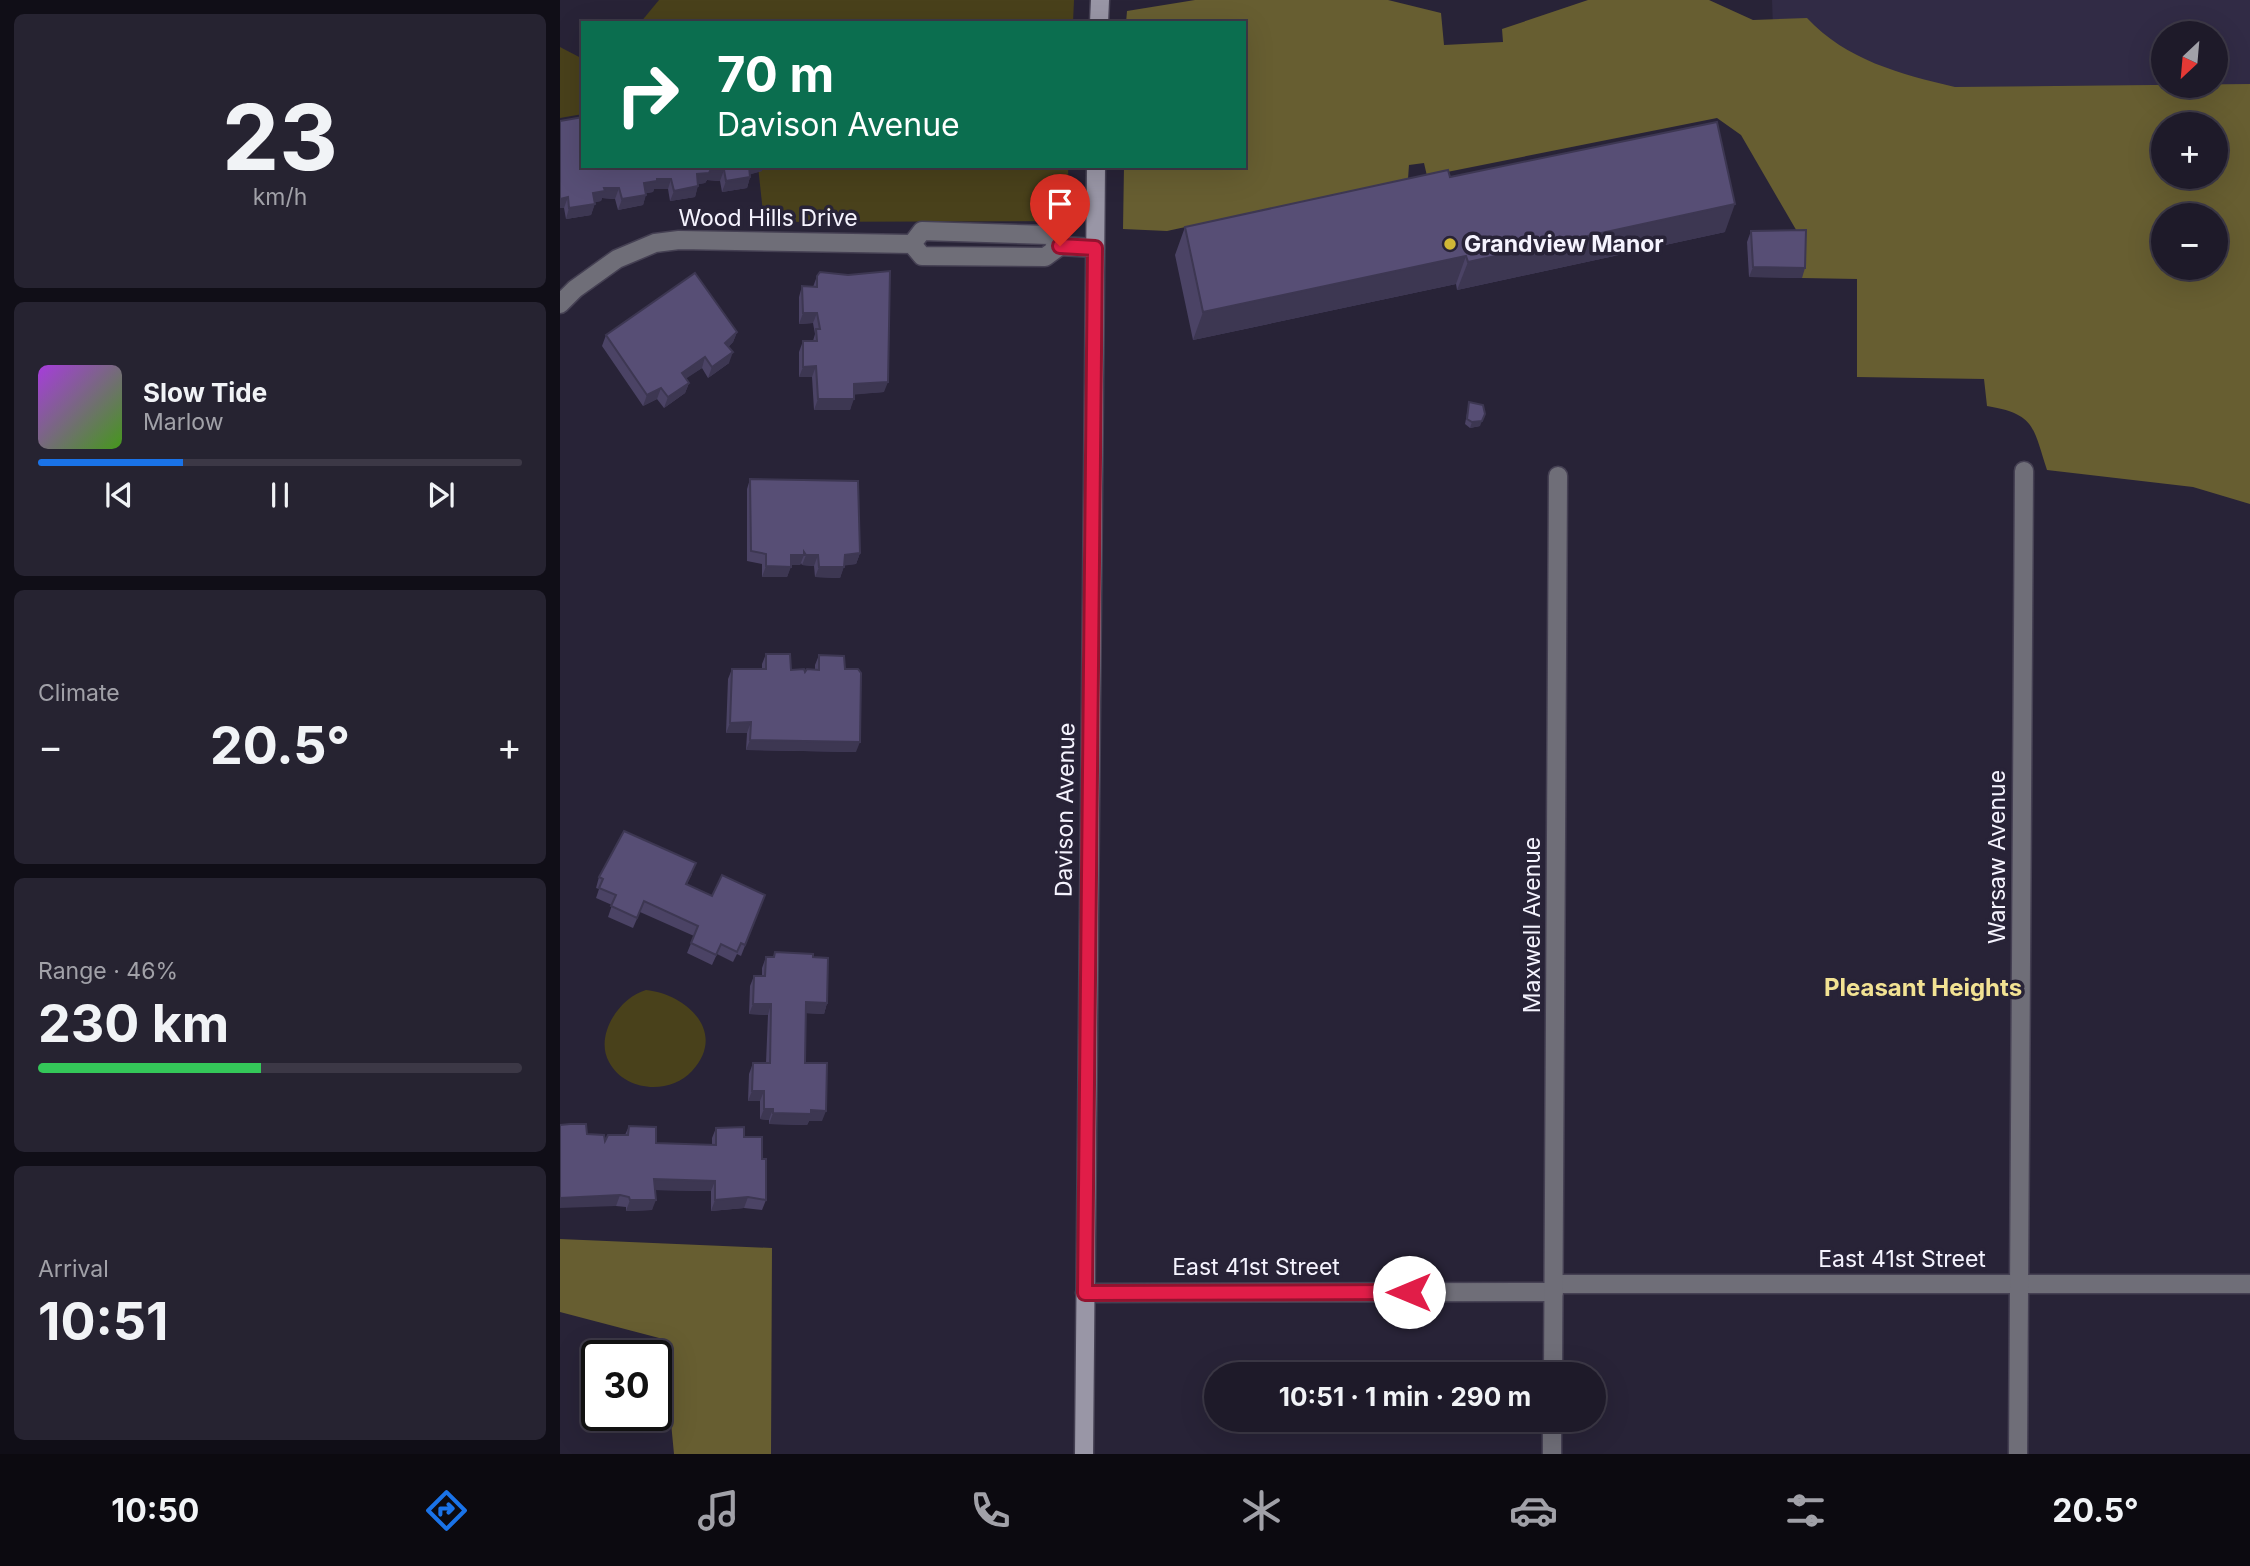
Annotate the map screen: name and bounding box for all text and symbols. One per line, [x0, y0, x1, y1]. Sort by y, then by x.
north arrow [2151, 21, 2228, 98]
map controls [2151, 21, 2228, 280]
text: 70 m [717, 45, 834, 104]
icon: right [602, 49, 693, 140]
text: 23 [222, 82, 338, 192]
text: Davison Avenue [717, 105, 960, 144]
button: + [2151, 112, 2228, 189]
pin [1030, 174, 1090, 246]
text: km/h [253, 183, 307, 211]
icon: arrive [1041, 185, 1079, 223]
button: − [2151, 203, 2228, 280]
street label: Wood Hills Drive [678, 204, 858, 232]
place label: Grandview Manor [1464, 230, 1664, 258]
marker: Grandview Manor [1442, 236, 1458, 252]
text: Slow Tide [143, 377, 267, 408]
text: Marlow [143, 408, 223, 436]
icon: previous [100, 476, 138, 514]
icon: pause [261, 476, 299, 514]
icon: next [422, 476, 460, 514]
text: Climate [38, 679, 120, 707]
text: 20.5° [210, 714, 350, 777]
text: − [38, 723, 63, 769]
text: + [497, 723, 522, 769]
street label: Davison Avenue [1049, 723, 1081, 897]
street label: Warsaw Avenue [1983, 770, 2011, 944]
street label: Maxwell Avenue [1518, 837, 1546, 1013]
text: Range · 46% [38, 957, 178, 985]
district label: Pleasant Heights [1824, 973, 2022, 1002]
text: 230 km [38, 992, 229, 1055]
street label: East 41st Street [1818, 1245, 1986, 1273]
street label: East 41st Street [1172, 1253, 1340, 1281]
text: Arrival [38, 1255, 109, 1283]
position arrow [1372, 1255, 1446, 1329]
text: 10:51 [38, 1290, 169, 1353]
speed limit sign: 30 [581, 1340, 672, 1431]
text: 10:51 · 1 min · 290 m [1279, 1381, 1531, 1412]
icon: directions [422, 1486, 471, 1535]
icon: music [694, 1486, 743, 1535]
icon: phone [966, 1486, 1015, 1535]
icon: climate [1237, 1486, 1286, 1535]
icon: car [1509, 1486, 1558, 1535]
icon: filters [1781, 1486, 1830, 1535]
text: 10:50 [111, 1491, 199, 1530]
text: 20.5° [2052, 1491, 2139, 1530]

